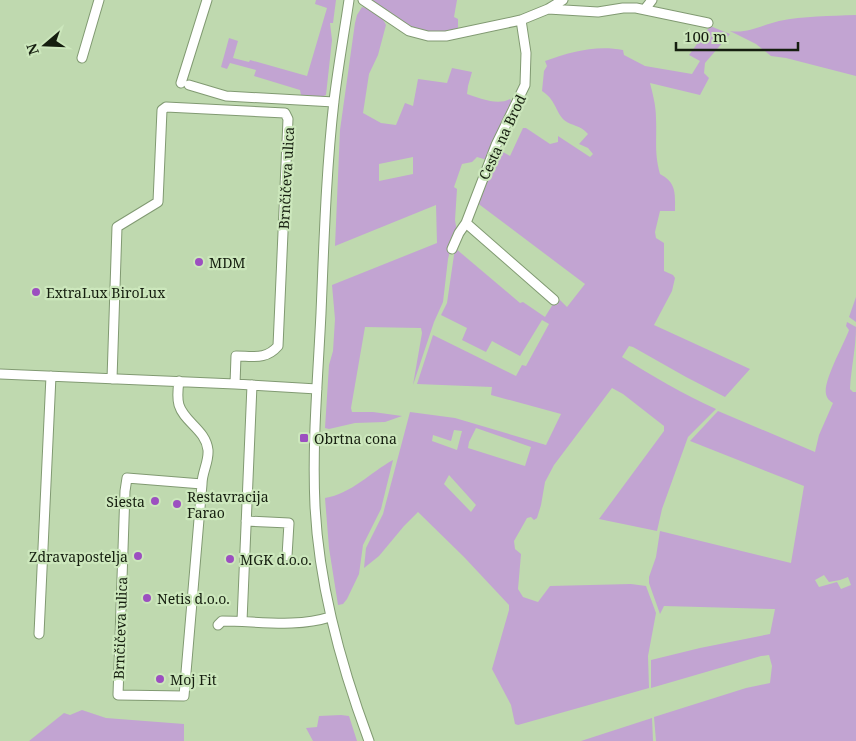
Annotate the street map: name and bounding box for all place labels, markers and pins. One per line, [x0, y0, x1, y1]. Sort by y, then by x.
place label: MDM [209, 253, 245, 272]
marker: MDM [193, 256, 205, 268]
place label: ExtraLux BiroLux [46, 283, 166, 302]
marker: ExtraLux BiroLux [30, 286, 42, 298]
place label: Obrtna cona [314, 429, 397, 448]
marker: Obrtna cona [298, 432, 310, 444]
place label: Restavracija Farao [187, 487, 269, 522]
place label: Siesta [106, 492, 145, 511]
marker: Siesta [149, 495, 161, 507]
marker: Restavracija Farao [171, 498, 183, 510]
place label: Zdravapostelja [29, 547, 128, 566]
marker: Zdravapostelja [132, 550, 144, 562]
place label: MGK d.o.o. [240, 550, 312, 569]
marker: MGK d.o.o. [224, 553, 236, 565]
place label: Netis d.o.o. [157, 589, 230, 608]
marker: Netis d.o.o. [141, 592, 153, 604]
place label: Moj Fit [170, 670, 217, 689]
marker: Moj Fit [154, 673, 166, 685]

